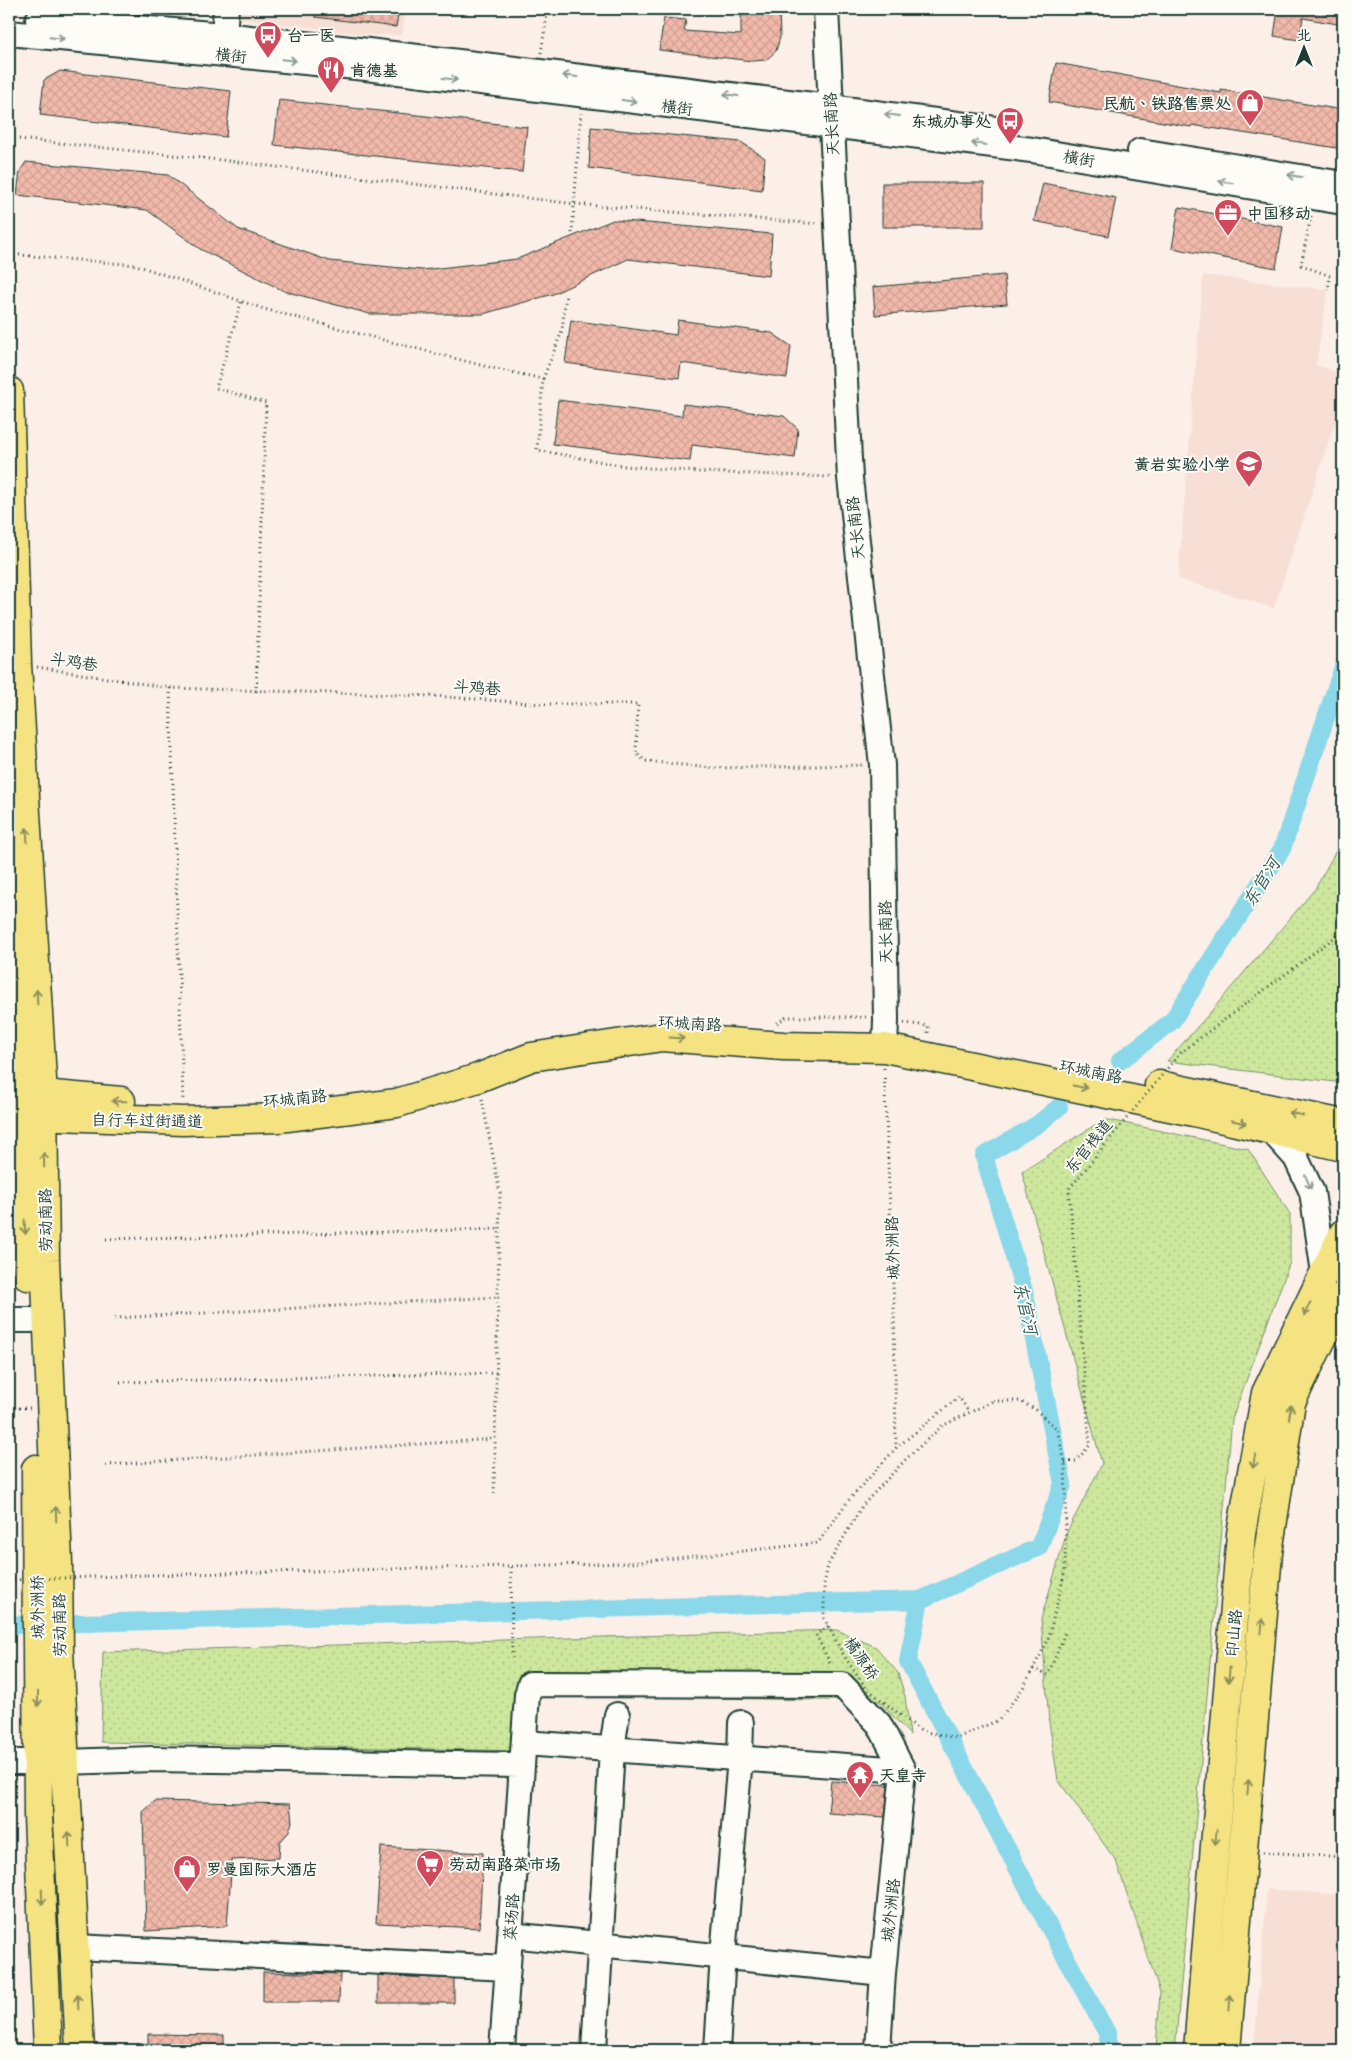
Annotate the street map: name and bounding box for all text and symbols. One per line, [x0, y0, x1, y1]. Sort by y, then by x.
bus stop icon: 台一医 [253, 20, 283, 59]
north arrow [1280, 22, 1330, 72]
place label: 台一医 [287, 24, 335, 46]
text: 北 [1297, 25, 1311, 44]
one-way arrow [49, 33, 65, 43]
street label: 横街 [214, 42, 248, 68]
restaurant icon: 肯德基 [316, 55, 346, 94]
one-way arrow [280, 56, 296, 65]
place label: 肯德基 [350, 59, 398, 81]
one-way arrow [562, 71, 578, 81]
one-way arrow [442, 74, 458, 84]
shop icon: 民航、铁路售票处 [1235, 88, 1265, 127]
one-way arrow [723, 90, 739, 100]
street label: 天长南路 [818, 91, 844, 157]
place label: 民航、铁路售票处 [1103, 92, 1232, 114]
street label: 横街 [660, 94, 694, 120]
one-way arrow [620, 96, 636, 106]
bus stop icon: 东城办事处 [995, 106, 1025, 145]
one-way arrow [885, 110, 901, 120]
place label: 东城办事处 [911, 110, 992, 132]
one-way arrow [972, 139, 988, 149]
street label: 横街 [1061, 144, 1097, 172]
one-way arrow [1287, 171, 1303, 181]
one-way arrow [1219, 177, 1235, 187]
office icon: 中国移动 [1213, 198, 1243, 237]
place label: 中国移动 [1247, 202, 1311, 224]
school or university icon: 黄岩实验小学 [1234, 449, 1264, 488]
place label: 黄岩实验小学 [1134, 453, 1230, 475]
street label: 天长南路 [841, 495, 869, 561]
street label: 斗鸡巷 [49, 646, 99, 676]
street label: 斗鸡巷 [452, 674, 502, 700]
one-way arrow [23, 827, 32, 843]
water label: 东官河 [1236, 850, 1287, 912]
street label: 天长南路 [873, 900, 897, 964]
one-way arrow [32, 990, 41, 1006]
street label: 环城南路 [657, 1010, 723, 1036]
one-way arrow [669, 1033, 685, 1043]
street label: 环城南路 [1057, 1054, 1125, 1088]
one-way arrow [1072, 1083, 1088, 1093]
street label: 环城南路 [262, 1084, 328, 1112]
one-way arrow [111, 1096, 128, 1106]
street label: 自行车过街通道 [91, 1108, 203, 1132]
one-way arrow [1288, 1109, 1304, 1118]
street label: 东官栈道 [1059, 1114, 1117, 1178]
one-way arrow [1231, 1118, 1247, 1127]
one-way arrow [39, 1152, 49, 1168]
one-way arrow [1303, 1174, 1313, 1189]
street label: 劳动南路 [33, 1188, 57, 1252]
street label: 城外洲路 [880, 1216, 904, 1280]
one-way arrow [20, 1219, 29, 1235]
water label: 东官河 [1008, 1279, 1045, 1340]
one-way arrow [1302, 1301, 1311, 1316]
one-way arrow [1285, 1405, 1295, 1421]
one-way arrow [1249, 1453, 1258, 1469]
one-way arrow [51, 1507, 60, 1523]
street label: 城外洲桥 [25, 1575, 49, 1639]
street label: 劳动南路 [47, 1593, 71, 1657]
street label: 印山路 [1220, 1608, 1246, 1658]
one-way arrow [1257, 1618, 1267, 1634]
street label: 橘源桥 [839, 1632, 885, 1684]
one-way arrow [1225, 1667, 1234, 1683]
one-way arrow [33, 1691, 42, 1707]
temple icon: 天皇寺 [845, 1760, 875, 1799]
place label: 天皇寺 [879, 1764, 927, 1786]
one-way arrow [1243, 1780, 1253, 1796]
one-way arrow [1211, 1828, 1221, 1844]
one-way arrow [65, 1832, 74, 1848]
supermarket icon: 劳动南路菜市场 [415, 1849, 445, 1888]
place label: 劳动南路菜市场 [449, 1853, 561, 1875]
shop icon: 罗曼国际大酒店 [172, 1854, 202, 1893]
place label: 罗曼国际大酒店 [206, 1858, 318, 1880]
street label: 城外洲路 [876, 1877, 904, 1943]
one-way arrow [37, 1889, 46, 1905]
street label: 菜场路 [498, 1892, 524, 1942]
one-way arrow [73, 1994, 83, 2010]
one-way arrow [1225, 1994, 1235, 2010]

